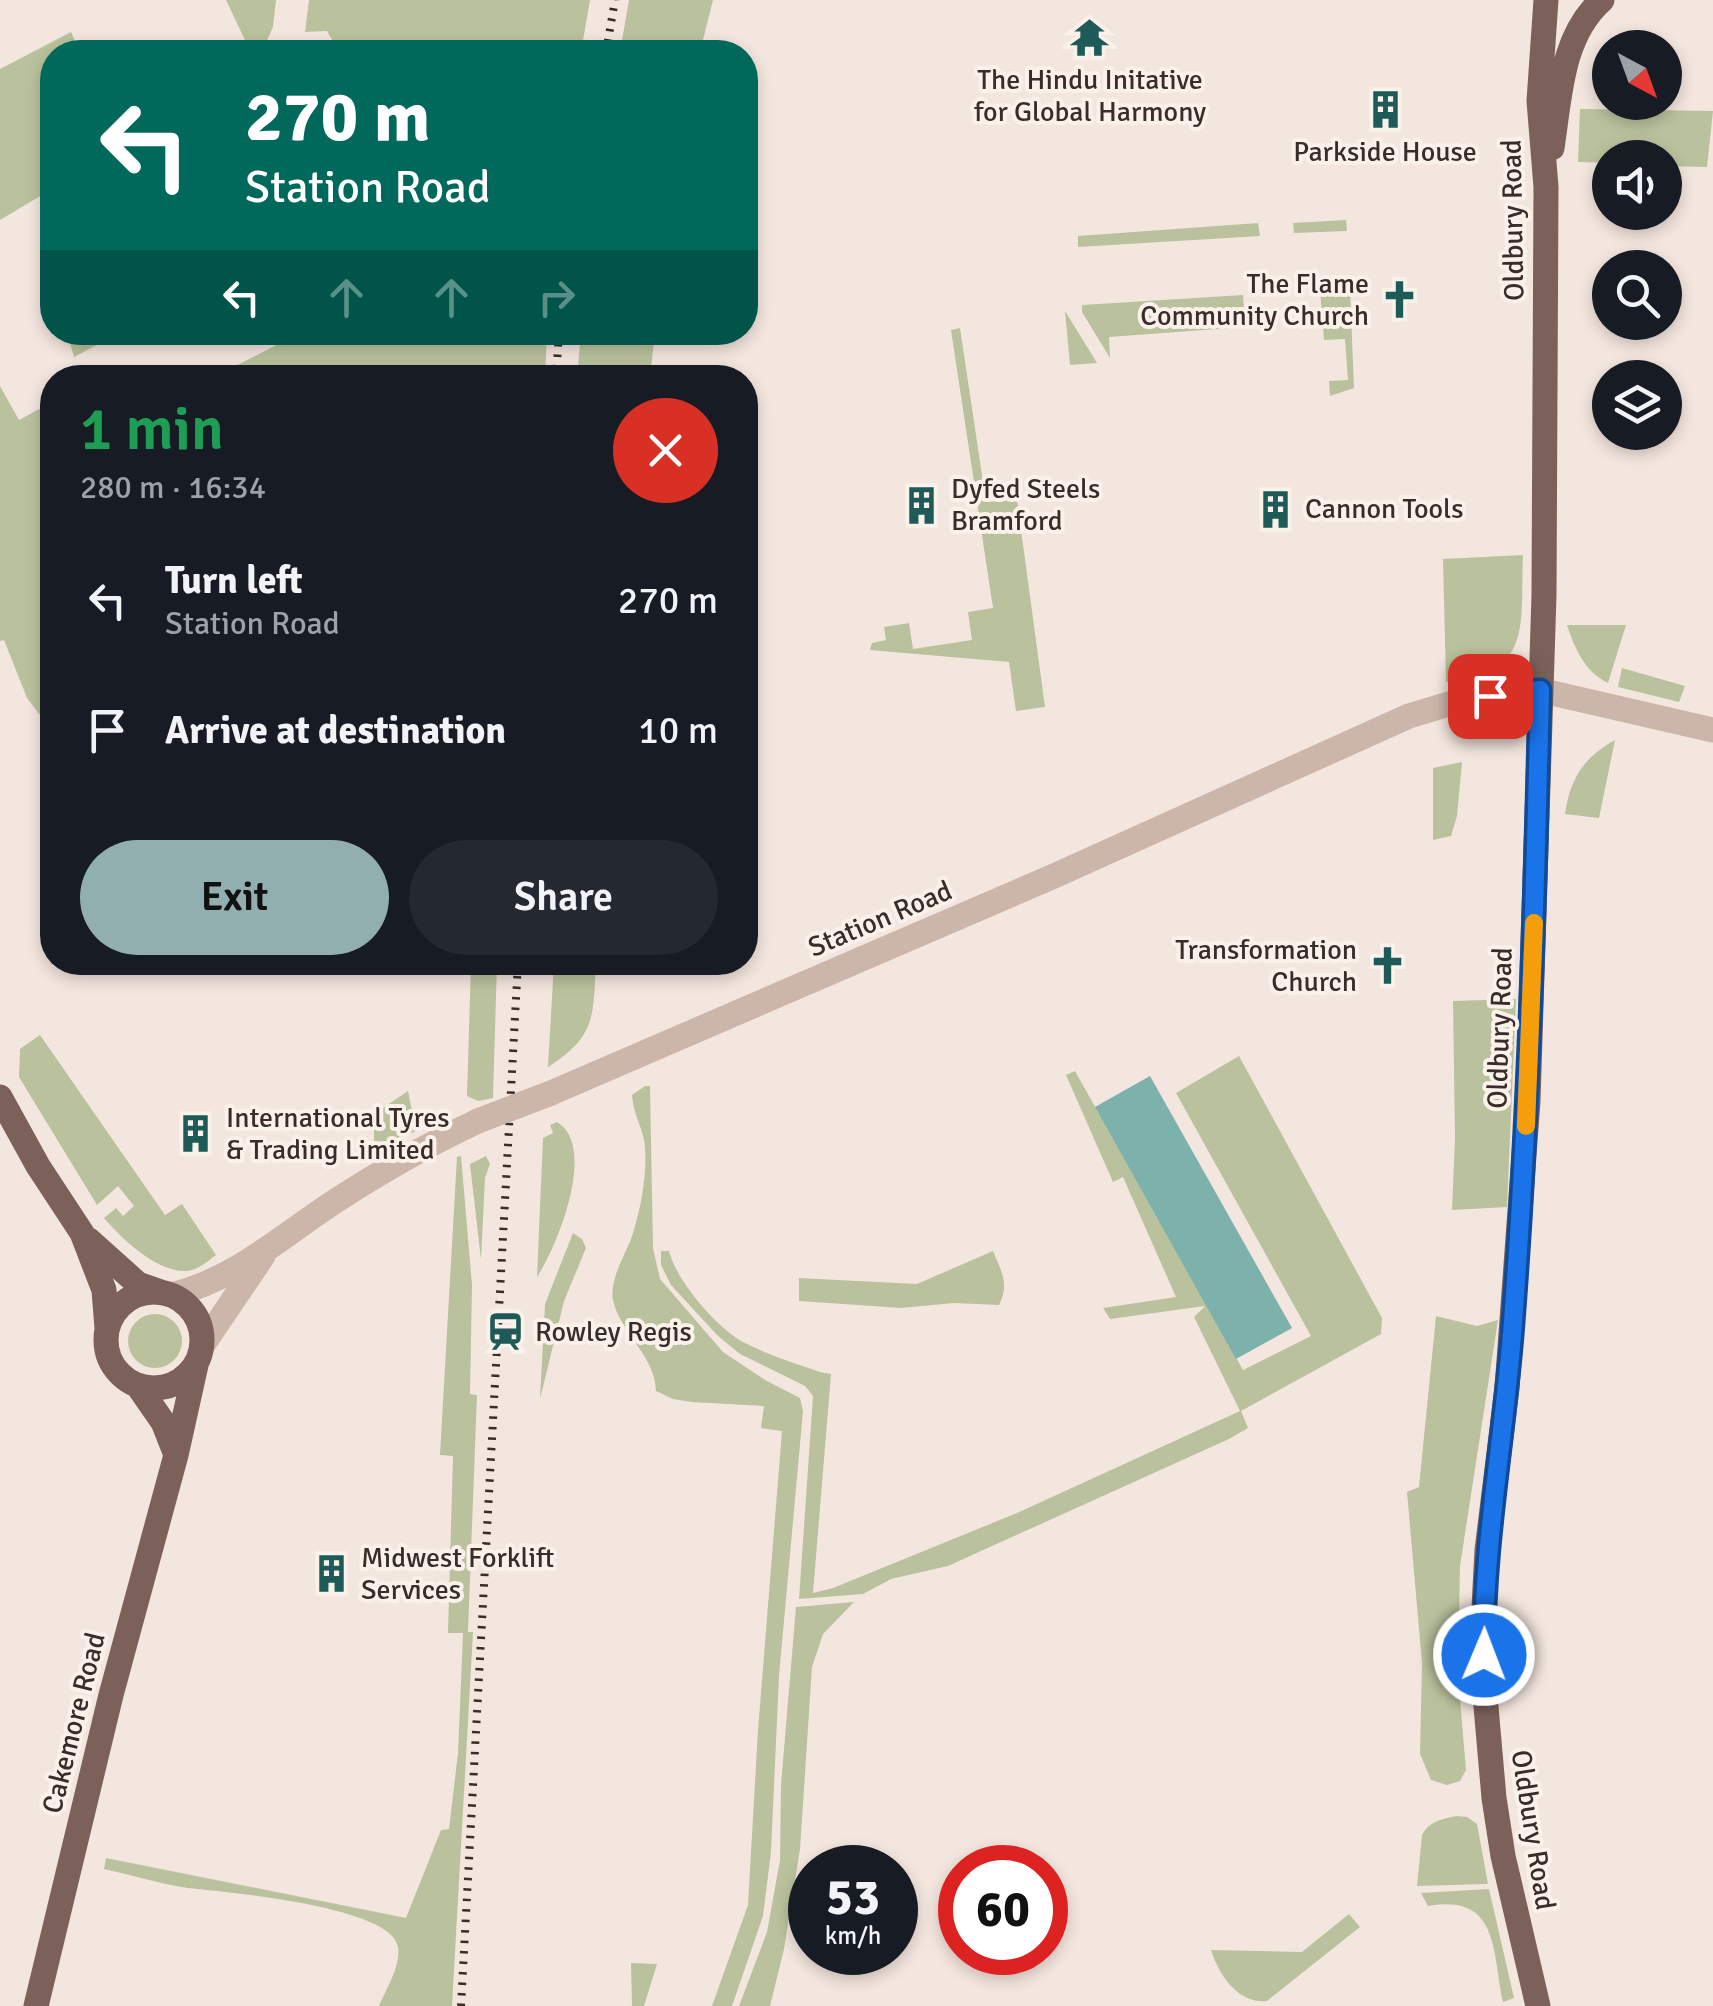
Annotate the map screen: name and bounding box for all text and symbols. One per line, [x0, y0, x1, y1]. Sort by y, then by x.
temple icon: The Hindu Initative for Global Harmony [1069, 17, 1111, 59]
north arrow [1592, 30, 1682, 120]
map controls [1592, 30, 1682, 450]
place label: The Hindu Initative for Global Harmony [974, 63, 1206, 129]
text: 270 m [245, 74, 430, 160]
icon: left [80, 80, 210, 210]
building icon: Parkside House [1364, 88, 1406, 130]
place label: Parkside House [1293, 135, 1477, 169]
street label: Oldbury Road [1495, 139, 1531, 301]
button: sound [1592, 140, 1682, 230]
text: Station Road [245, 160, 491, 215]
button: search [1592, 250, 1682, 340]
place label: The Flame Community Church [1140, 267, 1369, 333]
icon: left [214, 270, 269, 325]
icon: ahead [319, 270, 374, 325]
icon: ahead [424, 270, 479, 325]
icon: right [529, 270, 584, 325]
church icon: The Flame Community Church [1378, 279, 1420, 321]
button: layers [1592, 360, 1682, 450]
text: 1 min [80, 393, 224, 467]
button: close [613, 398, 718, 503]
text: 280 m · 16:34 [80, 468, 266, 507]
place label: Dyfed Steels Bramford [951, 472, 1100, 538]
building icon: Dyfed Steels Bramford [900, 484, 942, 526]
building icon: Cannon Tools [1254, 488, 1296, 530]
place label: Cannon Tools [1305, 492, 1464, 526]
text: Turn left [165, 557, 303, 604]
icon: left [80, 573, 135, 628]
text: 270 m [618, 577, 718, 624]
text: Station Road [165, 604, 340, 643]
pin [1448, 654, 1533, 739]
icon: arrive [1463, 669, 1518, 724]
icon: arrive [80, 703, 135, 758]
text: Arrive at destination [165, 707, 506, 754]
text: 10 m [638, 707, 718, 754]
button: Exit [80, 840, 389, 955]
button: Share [409, 840, 718, 955]
street label: Station Road [803, 874, 957, 964]
place label: Transformation Church [1175, 933, 1357, 999]
church icon: Transformation Church [1366, 945, 1408, 987]
street label: Oldbury Road [1480, 947, 1520, 1109]
place label: International Tyres & Trading Limited [226, 1101, 449, 1167]
building icon: International Tyres & Trading Limited [175, 1113, 217, 1155]
station icon: Rowley Regis [484, 1311, 526, 1353]
place label: Rowley Regis [535, 1315, 692, 1349]
place label: Midwest Forklift Services [361, 1541, 554, 1607]
building icon: Midwest Forklift Services [310, 1553, 352, 1595]
position arrow [1432, 1603, 1536, 1707]
street label: Cakemore Road [35, 1629, 113, 1817]
street label: Oldbury Road [1504, 1748, 1562, 1912]
speed limit sign: 60 [938, 1845, 1068, 1975]
text: 53 [826, 1867, 880, 1929]
text: km/h [825, 1920, 881, 1951]

